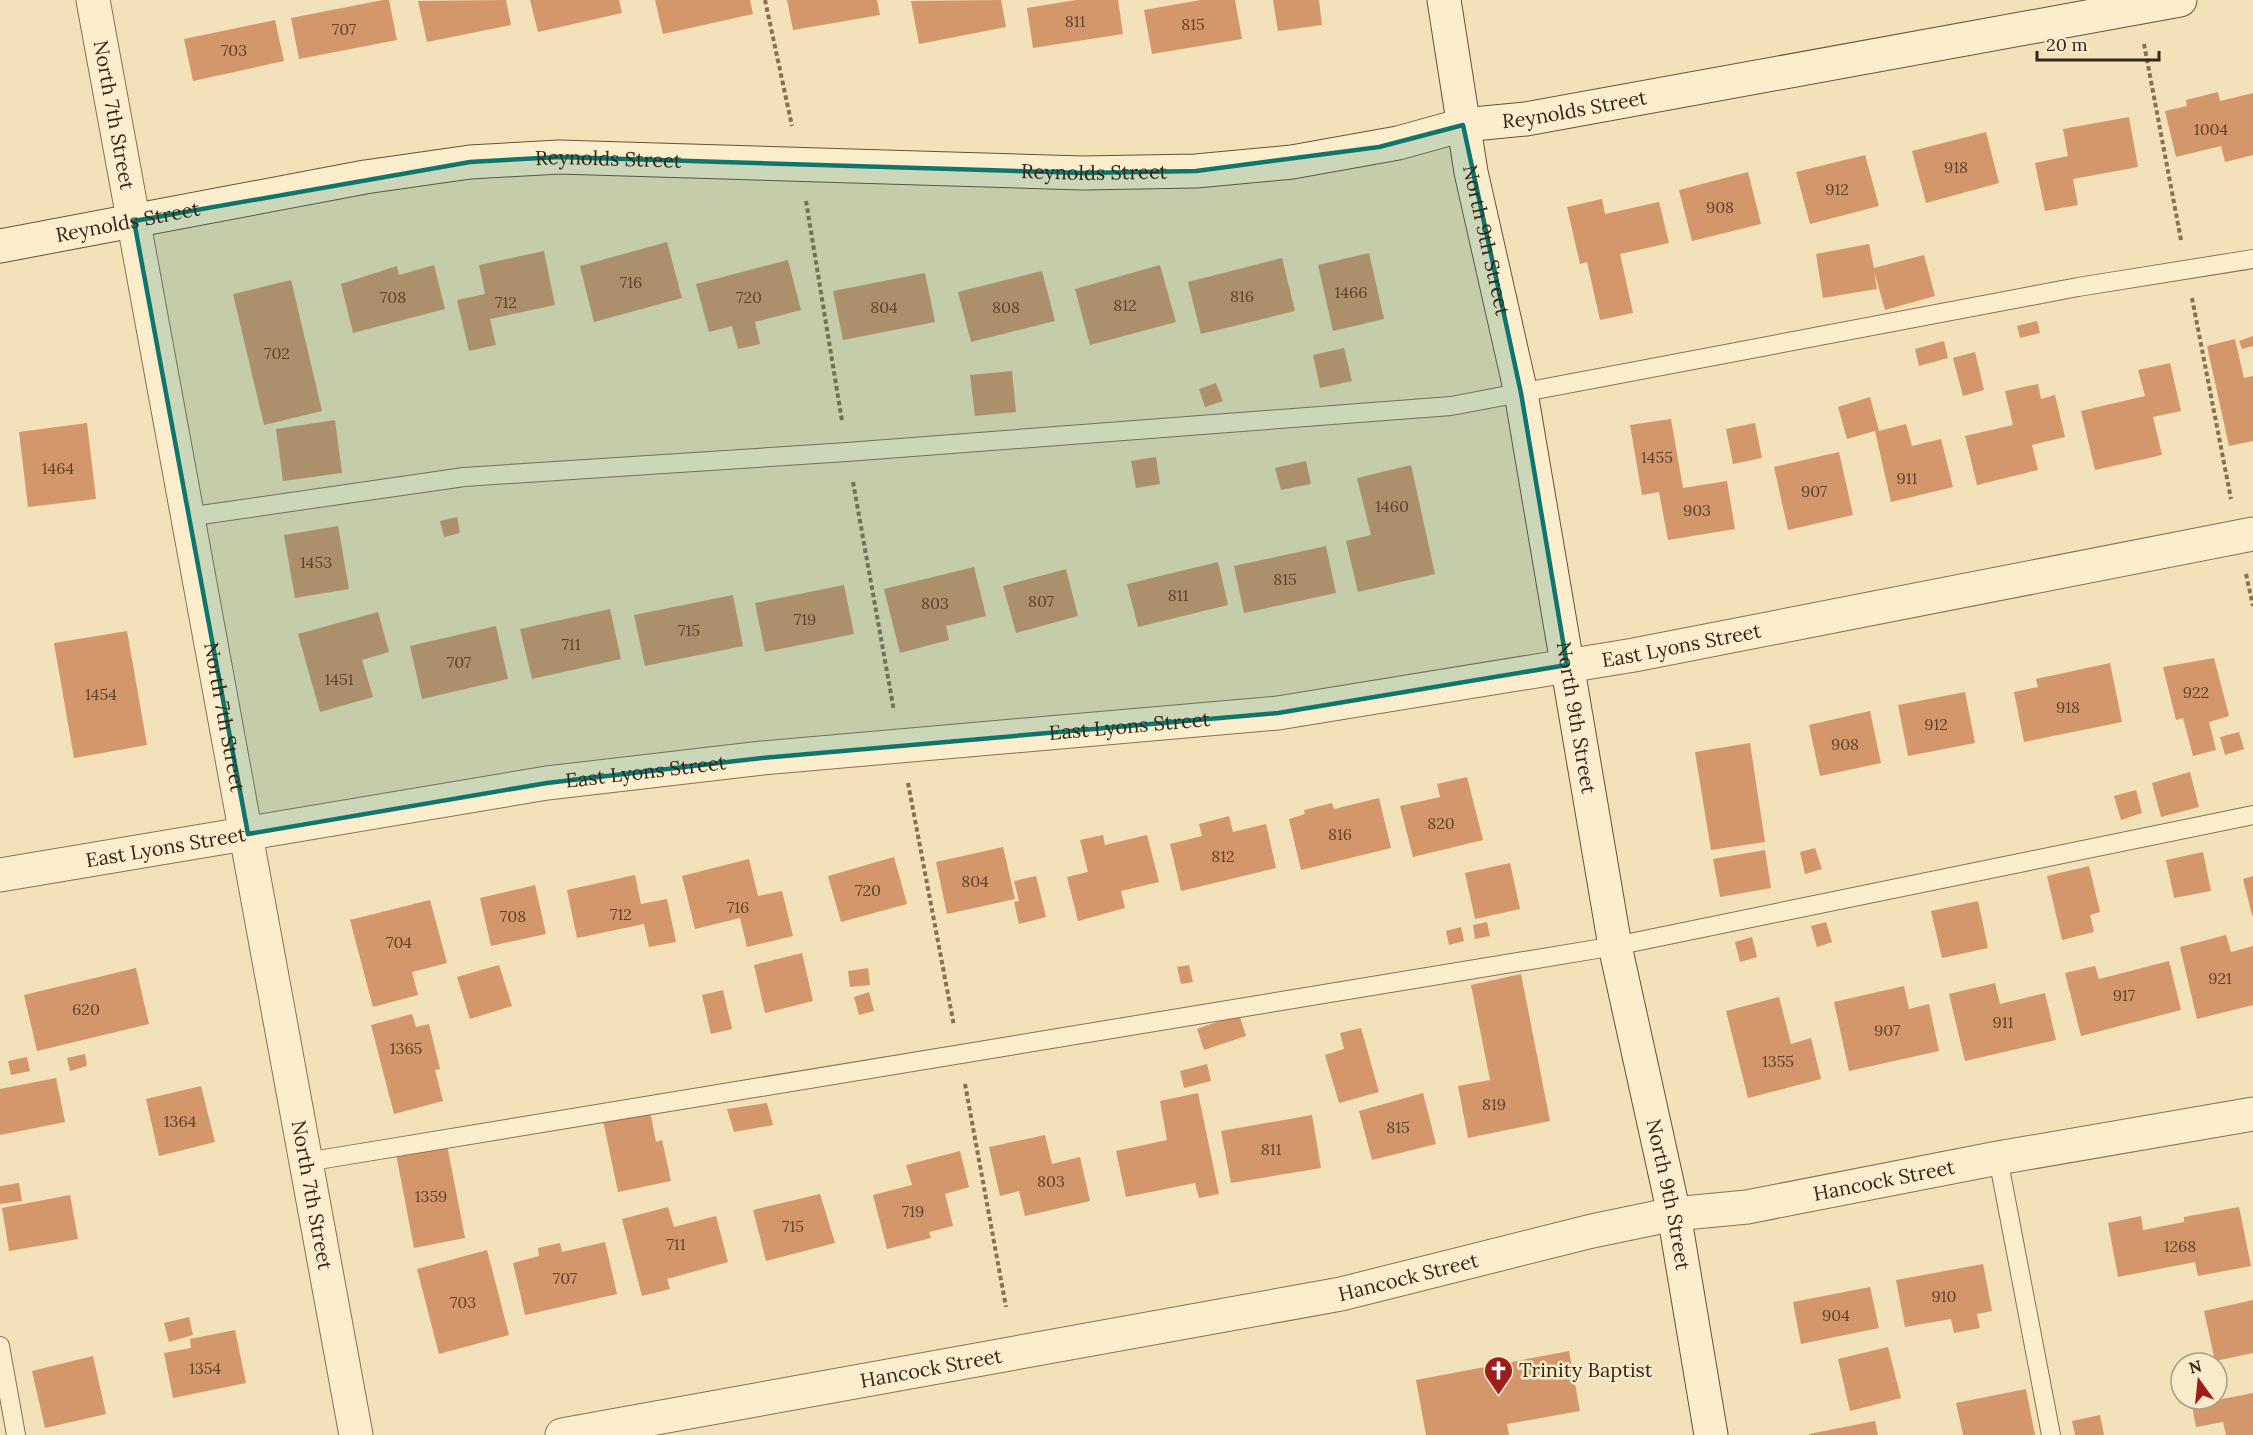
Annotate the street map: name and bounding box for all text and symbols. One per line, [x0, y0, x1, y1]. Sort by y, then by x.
house number: 811 [1065, 11, 1085, 31]
house number: 815 [1181, 14, 1205, 34]
house number: 707 [332, 19, 357, 39]
scale bar [2037, 24, 2158, 62]
text: 20 m [2046, 33, 2088, 56]
street label: North 7th Street [89, 38, 141, 192]
house number: 703 [221, 40, 247, 60]
street label: Reynolds Street [1501, 84, 1649, 133]
house number: 1004 [2194, 119, 2229, 139]
street label: Reynolds Street [534, 144, 682, 173]
house number: 918 [1944, 157, 1968, 177]
street label: Reynolds Street [1021, 158, 1168, 185]
street label: North 9th Street [1458, 162, 1516, 318]
house number: 912 [1825, 179, 1849, 199]
street label: Reynolds Street [53, 195, 202, 247]
house number: 908 [1706, 197, 1734, 217]
house number: 716 [620, 272, 642, 292]
house number: 1466 [1335, 282, 1368, 302]
house number: 816 [1230, 286, 1254, 306]
house number: 708 [380, 287, 406, 307]
house number: 720 [736, 287, 762, 307]
house number: 712 [495, 292, 517, 312]
house number: 812 [1113, 295, 1137, 315]
house number: 804 [870, 297, 898, 317]
house number: 808 [992, 297, 1020, 317]
house number: 702 [264, 343, 290, 363]
house number: 1455 [1641, 447, 1673, 467]
house number: 1464 [42, 458, 75, 478]
house number: 911 [1897, 468, 1918, 488]
house number: 907 [1801, 481, 1828, 501]
house number: 1460 [1375, 496, 1409, 516]
house number: 903 [1683, 500, 1711, 520]
house number: 1453 [300, 552, 332, 572]
house number: 815 [1273, 569, 1297, 589]
house number: 811 [1168, 585, 1188, 605]
house number: 807 [1028, 591, 1055, 611]
house number: 803 [921, 593, 949, 613]
house number: 719 [794, 609, 816, 629]
street label: East Lyons Street [1600, 617, 1763, 672]
house number: 715 [678, 620, 700, 640]
house number: 711 [561, 634, 581, 654]
street label: North 7th Street [199, 640, 251, 794]
street label: North 9th Street [1551, 640, 1602, 796]
house number: 707 [447, 652, 472, 672]
house number: 1451 [324, 669, 354, 689]
house number: 922 [2183, 682, 2209, 702]
house number: 1454 [85, 684, 117, 704]
house number: 918 [2056, 697, 2080, 717]
street label: East Lyons Street [1048, 706, 1211, 745]
house number: 912 [1924, 714, 1948, 734]
house number: 908 [1831, 734, 1859, 754]
street label: East Lyons Street [564, 749, 728, 793]
house number: 820 [1427, 813, 1455, 833]
street label: East Lyons Street [84, 821, 248, 872]
house number: 816 [1328, 824, 1352, 844]
house number: 812 [1211, 846, 1235, 866]
house number: 804 [961, 871, 989, 891]
house number: 720 [855, 880, 881, 900]
house number: 716 [727, 897, 749, 917]
house number: 712 [610, 904, 632, 924]
house number: 708 [500, 906, 526, 926]
house number: 704 [386, 932, 412, 952]
house number: 921 [2208, 968, 2232, 988]
house number: 917 [2113, 985, 2136, 1005]
house number: 620 [72, 999, 100, 1019]
house number: 911 [1993, 1012, 2014, 1032]
house number: 907 [1874, 1020, 1901, 1040]
house number: 1365 [390, 1038, 422, 1058]
house number: 1355 [1762, 1051, 1794, 1071]
house number: 819 [1482, 1094, 1506, 1114]
house number: 1364 [164, 1111, 197, 1131]
street label: North 9th Street [1641, 1116, 1696, 1272]
house number: 815 [1386, 1117, 1410, 1137]
street label: North 7th Street [287, 1118, 339, 1272]
house number: 811 [1261, 1139, 1281, 1159]
street label: Hancock Street [1811, 1154, 1957, 1206]
house number: 803 [1037, 1171, 1065, 1191]
house number: 1359 [415, 1186, 447, 1206]
house number: 719 [902, 1201, 924, 1221]
house number: 715 [782, 1216, 804, 1236]
house number: 711 [666, 1234, 686, 1254]
house number: 1268 [2164, 1236, 2196, 1256]
street label: Hancock Street [1335, 1247, 1481, 1306]
house number: 707 [553, 1268, 578, 1288]
house number: 910 [1931, 1286, 1957, 1306]
house number: 703 [450, 1292, 476, 1312]
house number: 904 [1822, 1305, 1850, 1325]
street label: Hancock Street [858, 1343, 1004, 1393]
north arrow [2169, 1351, 2229, 1411]
church icon: Trinity Baptist [1482, 1354, 1514, 1396]
text: N [2187, 1355, 2204, 1378]
place label: Trinity Baptist [1519, 1357, 1653, 1382]
house number: 1354 [189, 1358, 221, 1378]

